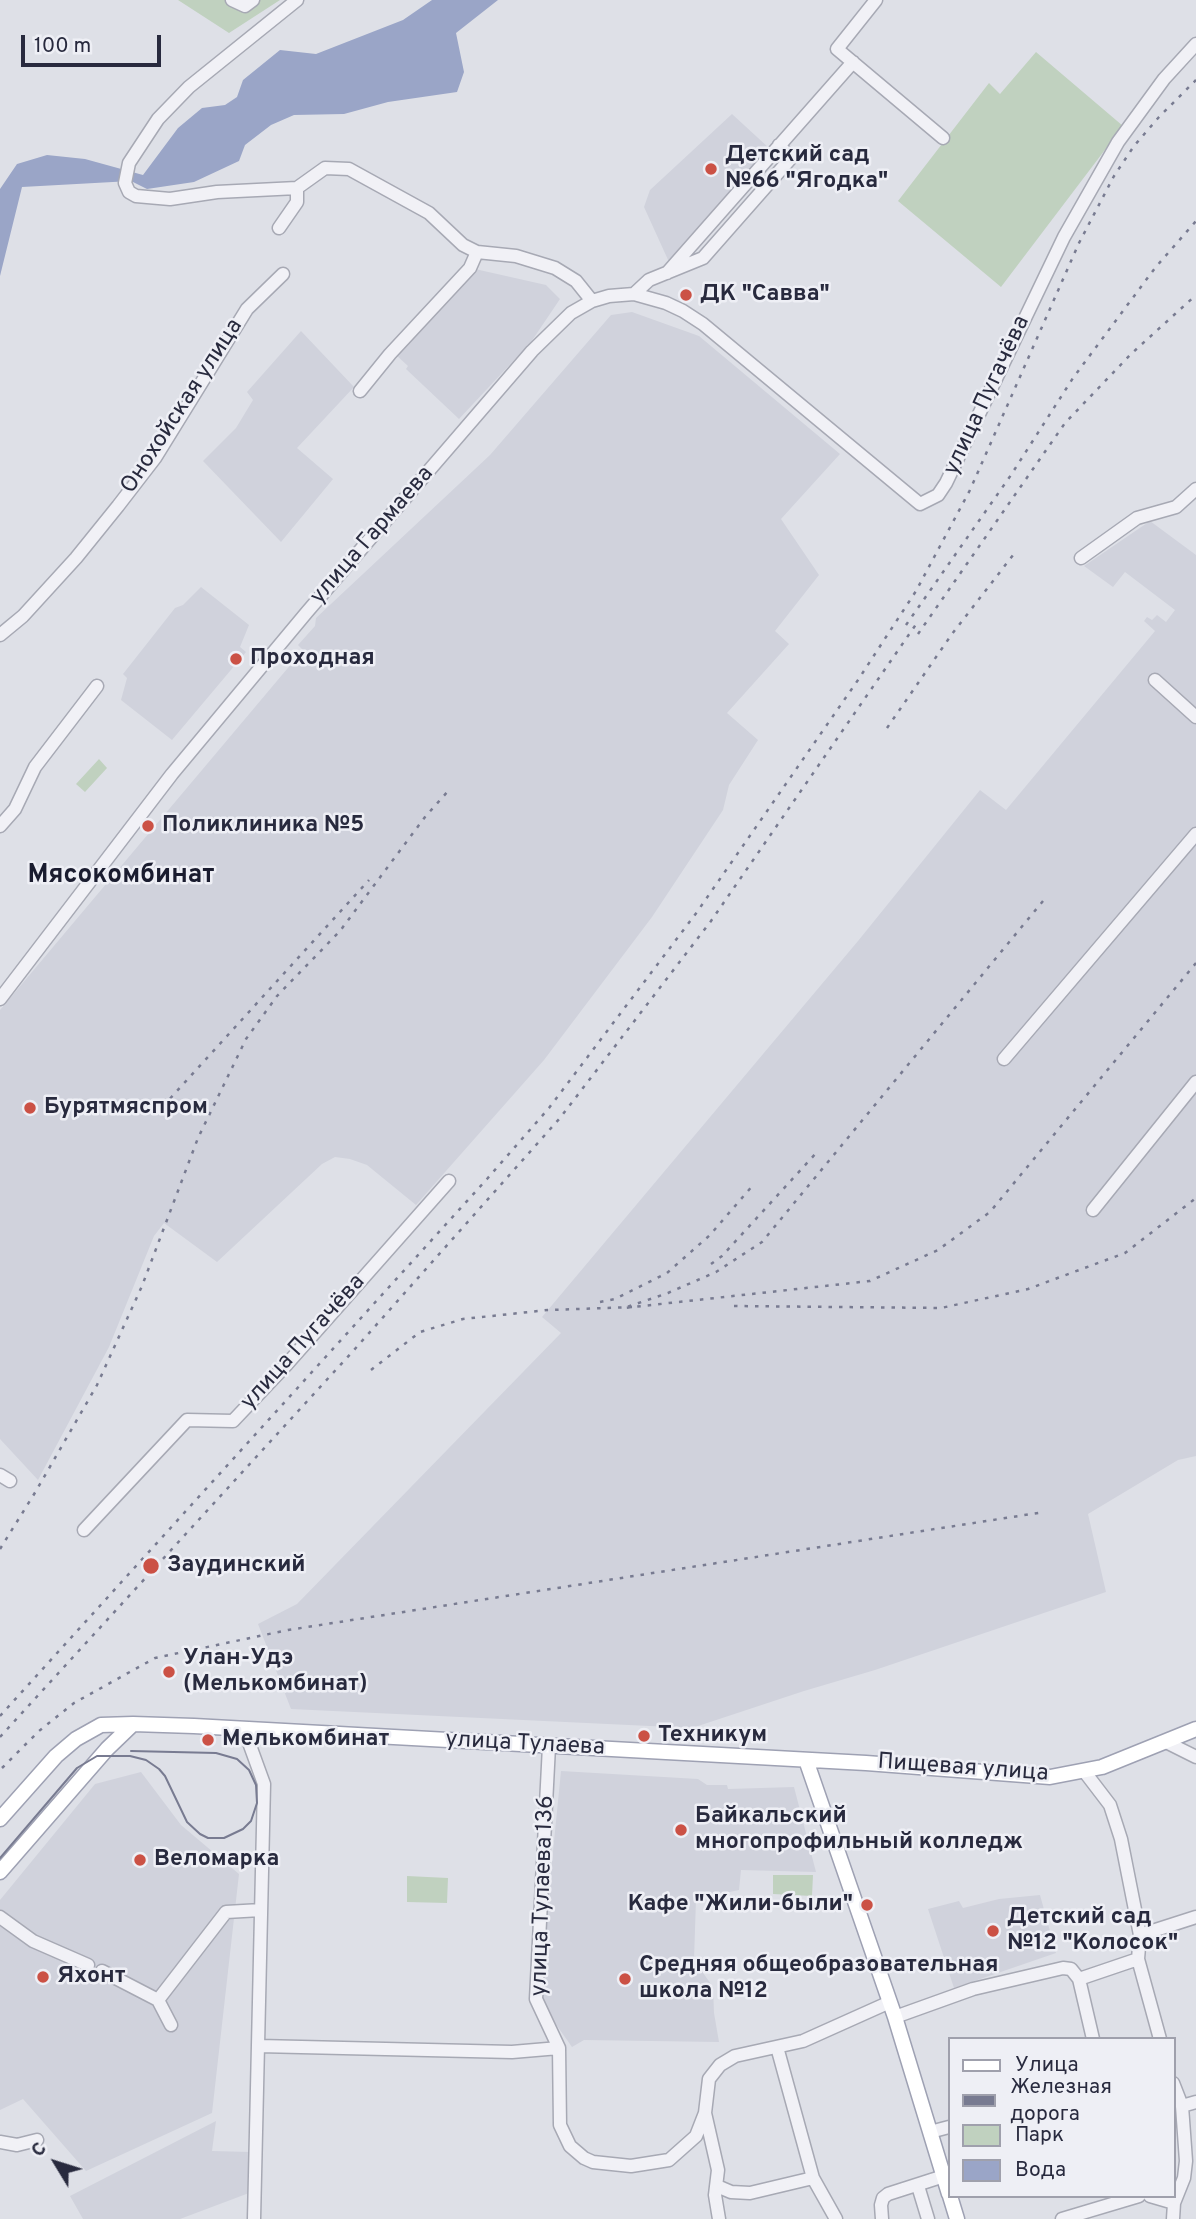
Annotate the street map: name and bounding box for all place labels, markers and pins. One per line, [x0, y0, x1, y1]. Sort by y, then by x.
place label: Детский сад №66 "Ягодка" [725, 142, 888, 196]
marker: Детский сад №66 "Ягодка" [703, 161, 719, 177]
place label: ДК "Савва" [700, 281, 830, 309]
marker: ДК "Савва" [678, 287, 694, 303]
place label: Проходная [250, 645, 375, 673]
marker: Проходная [228, 651, 244, 667]
place label: Поликлиника №5 [162, 812, 364, 840]
marker: Поликлиника №5 [140, 818, 156, 834]
place label: Бурятмяспром [44, 1094, 208, 1122]
marker: Бурятмяспром [22, 1100, 38, 1116]
place label: Заудинский [167, 1552, 306, 1580]
marker: Заудинский [141, 1556, 161, 1576]
place label: Улан-Удэ (Мелькомбинат) [183, 1645, 368, 1699]
marker: Улан-Удэ (Мелькомбинат) [161, 1664, 177, 1680]
place label: Техникум [658, 1722, 767, 1750]
place label: Мелькомбинат [222, 1726, 389, 1754]
marker: Техникум [636, 1728, 652, 1744]
marker: Мелькомбинат [200, 1732, 216, 1748]
place label: Байкальский многопрофильный колледж [695, 1803, 1023, 1857]
marker: Байкальский многопрофильный колледж [673, 1822, 689, 1838]
place label: Веломарка [154, 1846, 279, 1874]
marker: Веломарка [132, 1852, 148, 1868]
place label: Кафе "Жили-были" [628, 1891, 853, 1919]
marker: Кафе "Жили-были" [859, 1897, 875, 1913]
place label: Детский сад №12 "Колосок" [1007, 1904, 1178, 1958]
marker: Детский сад №12 "Колосок" [985, 1923, 1001, 1939]
place label: Средняя общеобразовательная школа №12 [639, 1952, 999, 2006]
place label: Яхонт [57, 1963, 126, 1991]
marker: Яхонт [35, 1969, 51, 1985]
marker: Средняя общеобразовательная школа №12 [617, 1971, 633, 1987]

